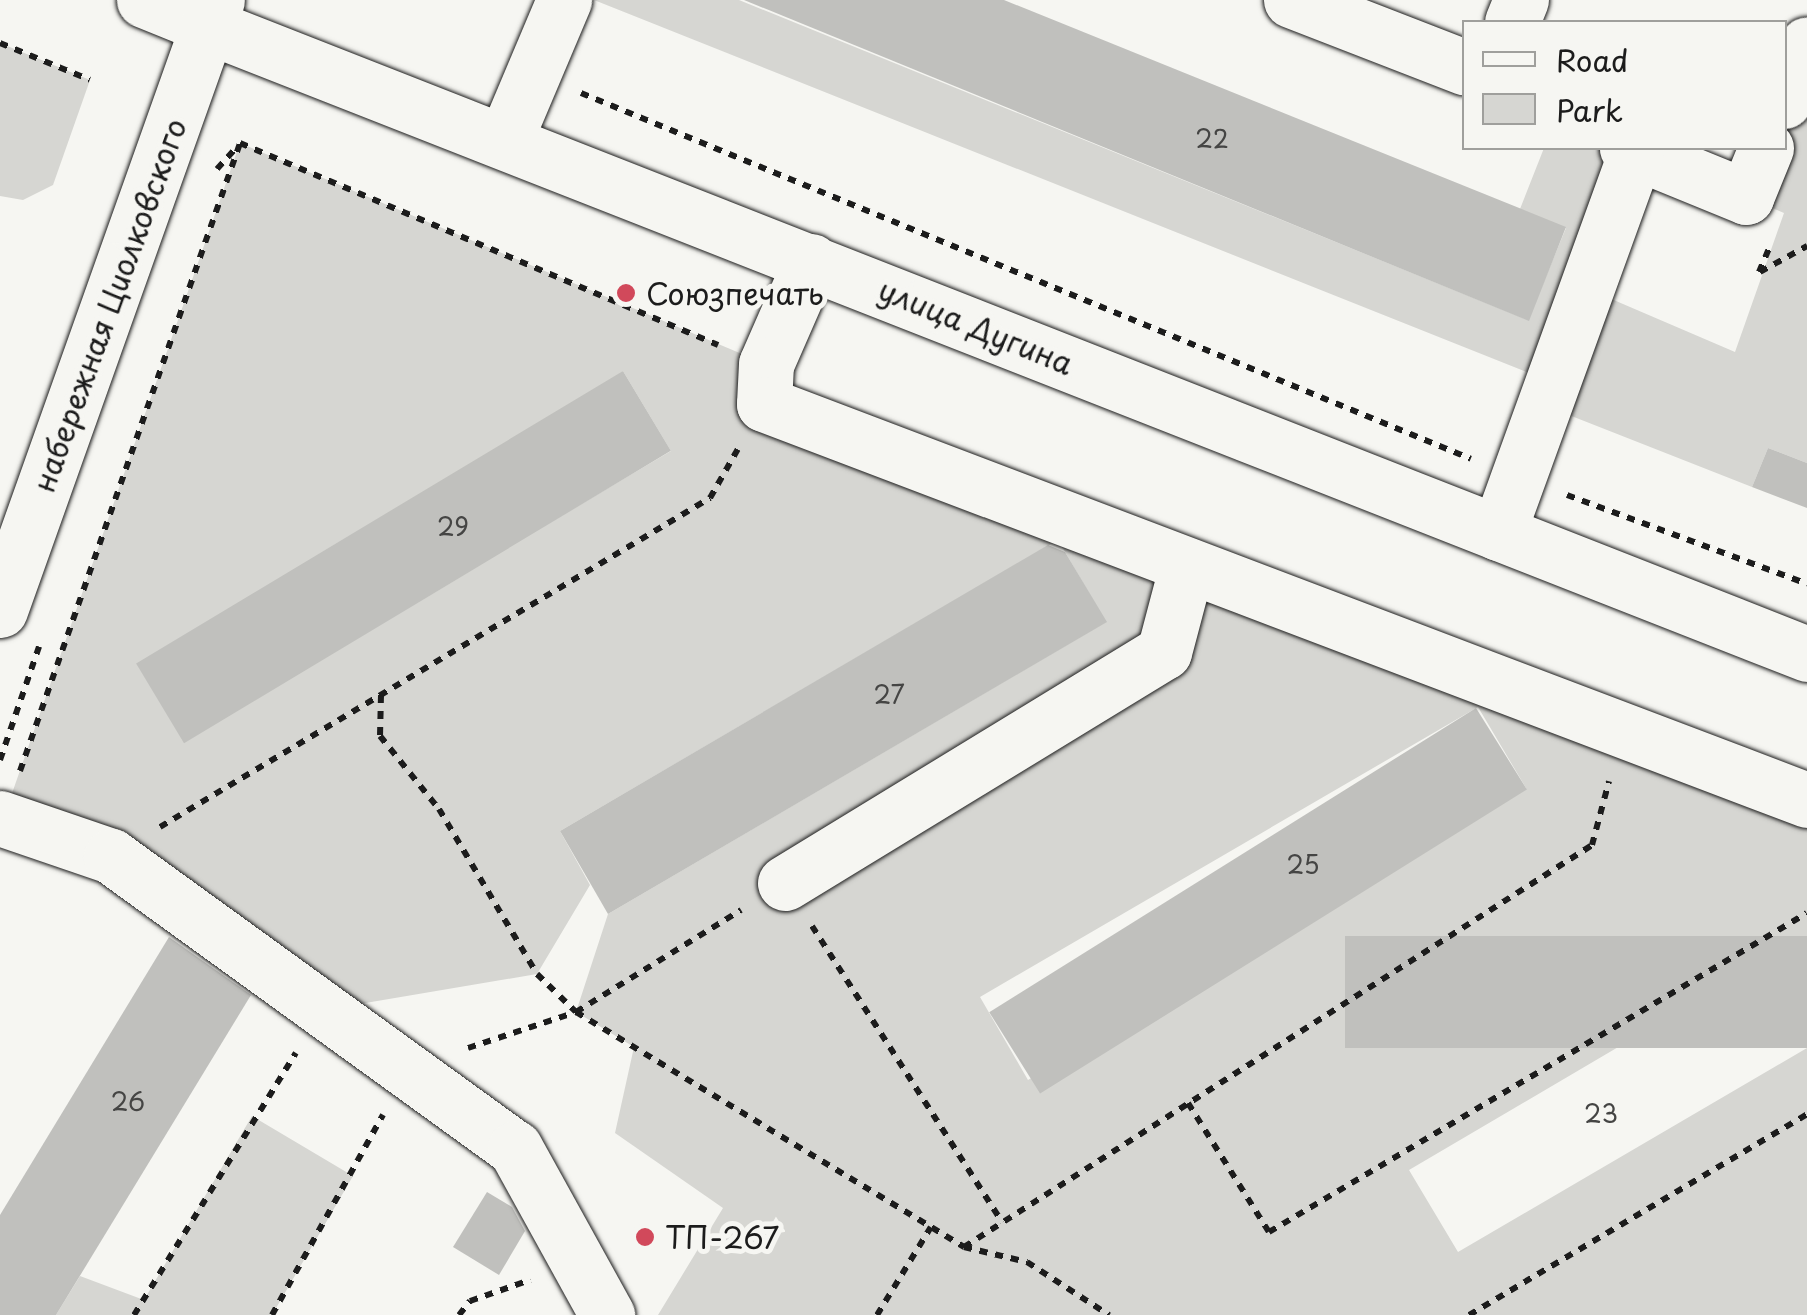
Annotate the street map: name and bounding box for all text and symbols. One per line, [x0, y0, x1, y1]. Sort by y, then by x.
legend [1462, 20, 1787, 150]
text: Road [1556, 37, 1629, 82]
text: Park [1556, 87, 1623, 132]
street label: набережная Циолковского [25, 113, 193, 497]
house number: 22 [1195, 123, 1229, 153]
street label: улица Дугина [873, 270, 1079, 382]
place label: Союзпечать [646, 275, 824, 311]
marker: Союзпечать [615, 282, 637, 304]
house number: 29 [437, 511, 469, 541]
house number: 27 [873, 679, 905, 709]
house number: 25 [1286, 849, 1320, 879]
house number: 26 [111, 1086, 145, 1116]
house number: 23 [1584, 1098, 1618, 1128]
place label: ТП-267 [665, 1219, 779, 1255]
marker: ТП-267 [634, 1226, 656, 1248]

